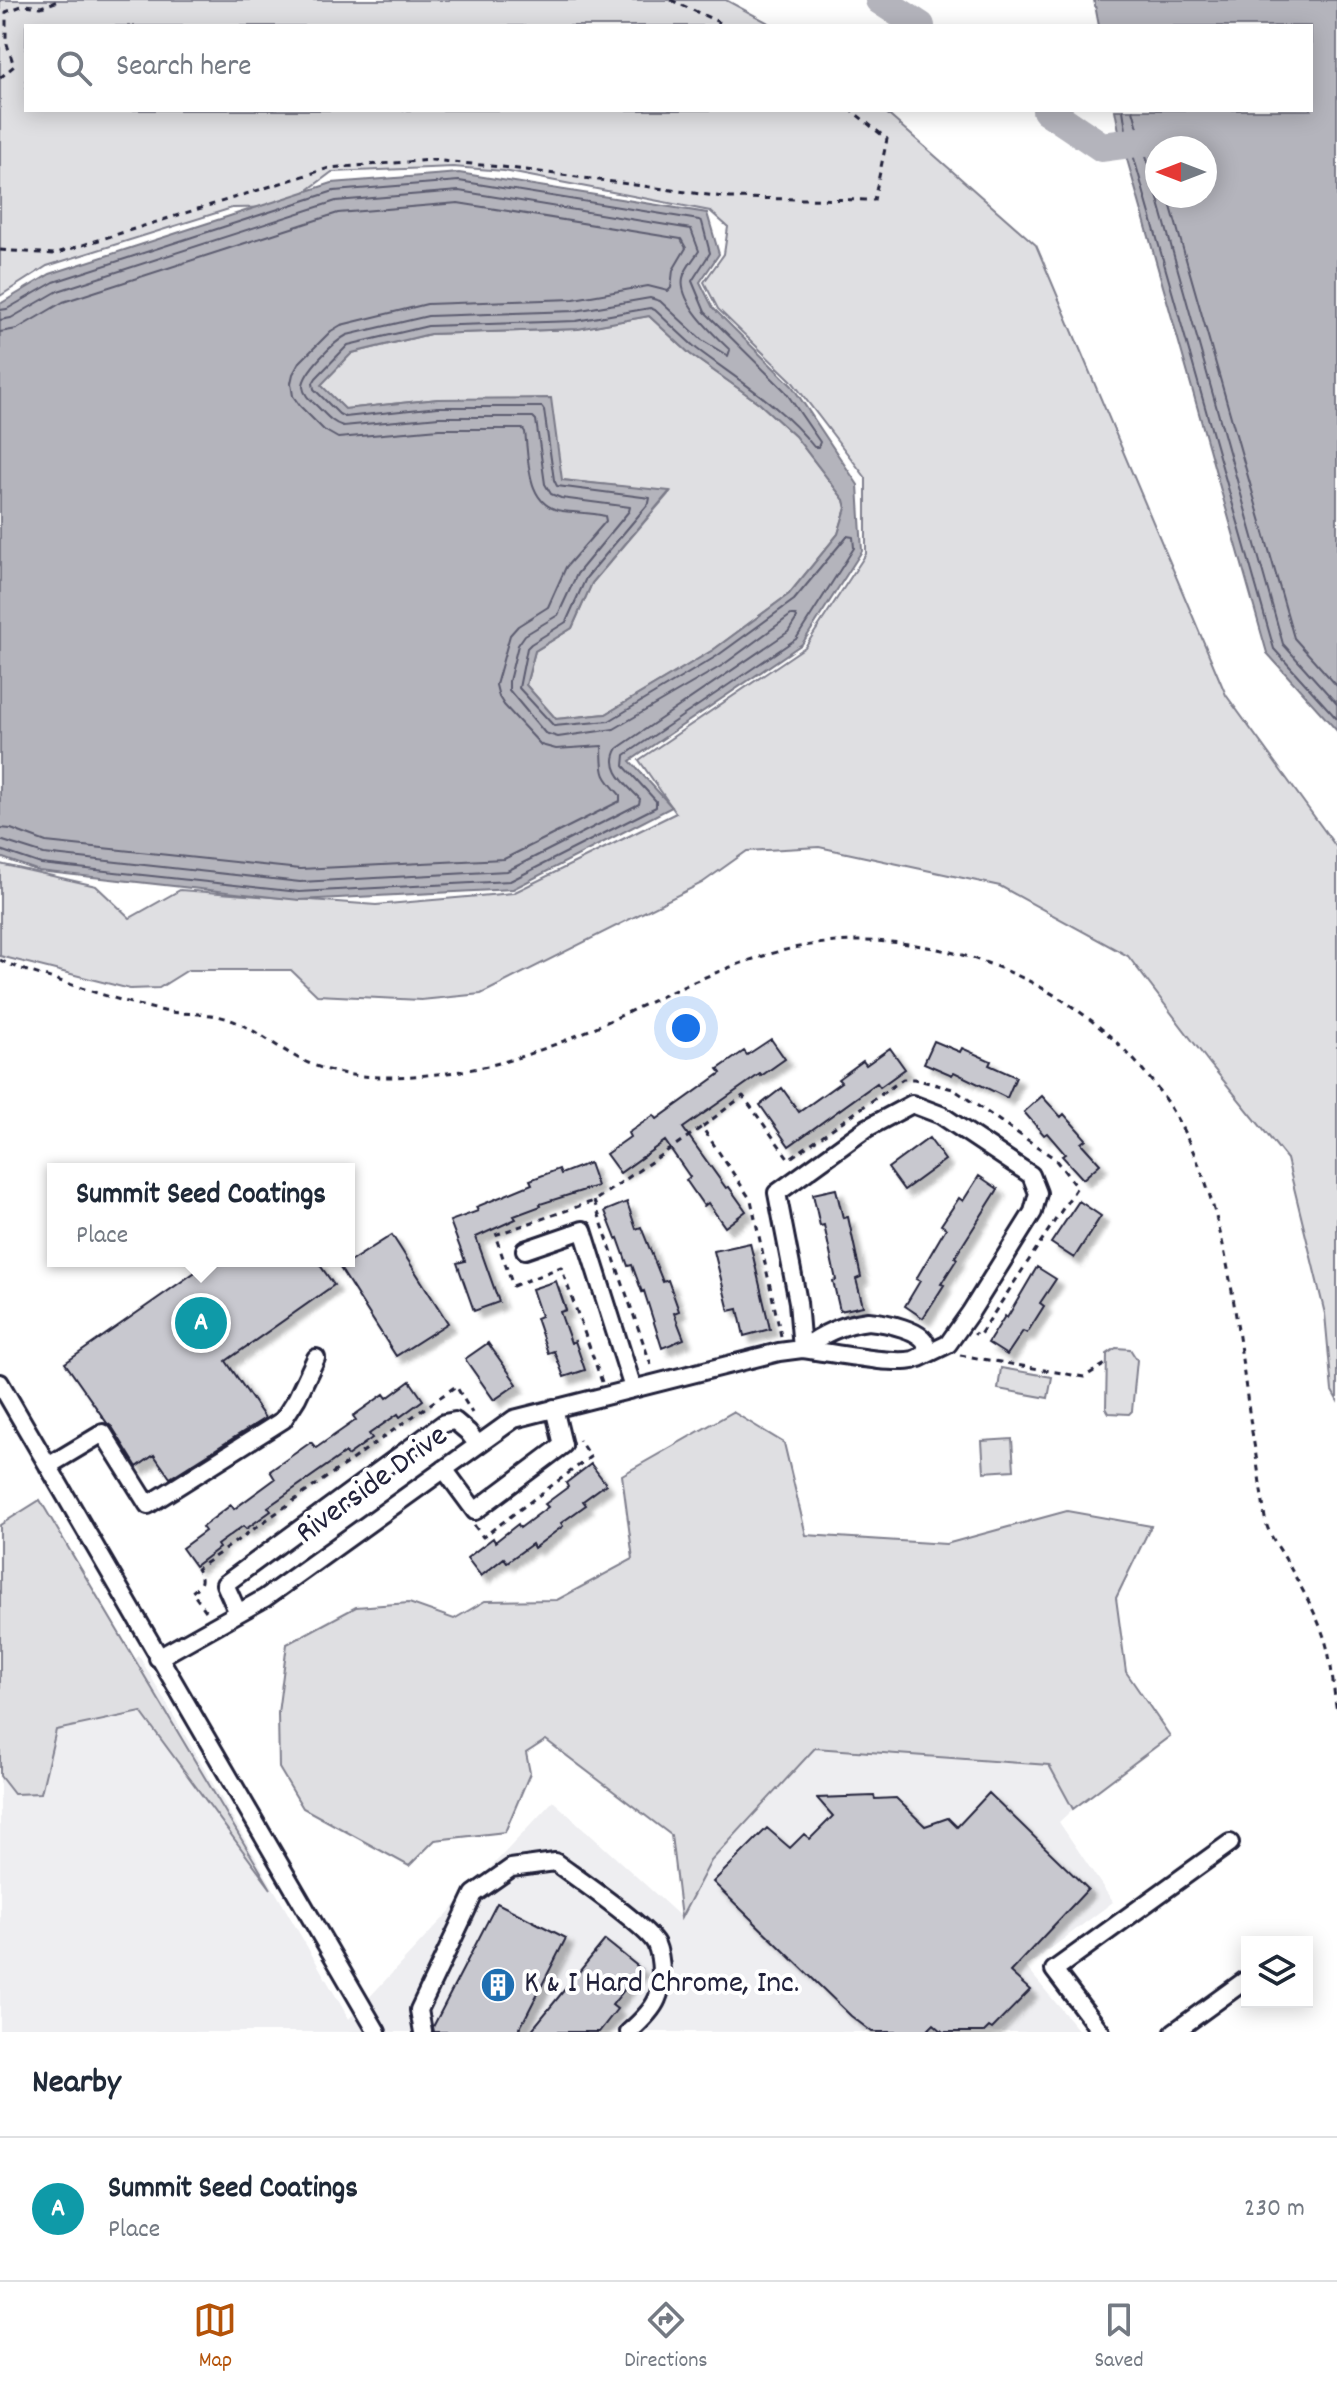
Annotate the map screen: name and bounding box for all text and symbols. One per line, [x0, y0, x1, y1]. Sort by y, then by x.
search box [24, 24, 1313, 112]
icon: search [52, 46, 96, 90]
text: Search here [116, 47, 252, 90]
north arrow [1145, 136, 1217, 208]
your location [666, 1008, 706, 1048]
popup [47, 1163, 355, 1267]
text: Summit Seed Coatings [76, 1175, 326, 1218]
text: Place [76, 1218, 128, 1255]
pin: A [175, 1293, 227, 1353]
street label: Riverside Drive [287, 1415, 459, 1557]
map controls [1241, 1936, 1313, 2008]
button: layers [1241, 1936, 1313, 2008]
place label: K & I Hard Chrome, Inc. [524, 1962, 799, 2008]
building icon: K & I Hard Chrome, Inc. [479, 1966, 517, 2004]
text: Nearby [32, 2060, 121, 2109]
text: Summit Seed Coatings [108, 2169, 358, 2212]
text: A [51, 2191, 65, 2228]
text: 230 m [1244, 2191, 1305, 2228]
text: Place [108, 2212, 160, 2249]
tab: Map [193, 2298, 237, 2377]
tab: Directions [624, 2298, 708, 2377]
tab: Saved [1094, 2298, 1144, 2377]

